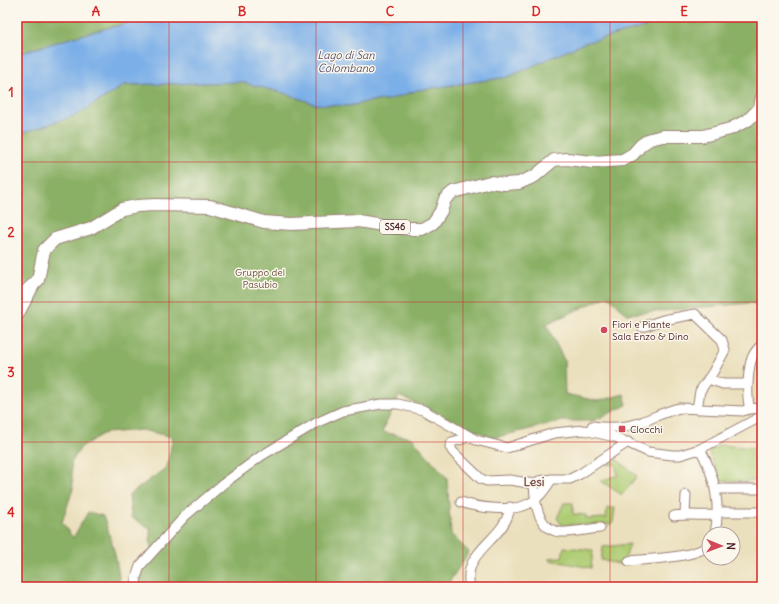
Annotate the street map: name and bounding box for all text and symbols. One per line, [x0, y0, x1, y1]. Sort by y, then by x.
text: A [92, 3, 101, 20]
text: B [238, 3, 247, 20]
text: C [386, 3, 395, 20]
text: D [531, 3, 541, 20]
text: E [680, 3, 688, 20]
water label: Lago di San Colombano [317, 48, 375, 75]
text: 1 [8, 84, 14, 101]
road number: SS46 [380, 220, 410, 234]
text: 2 [7, 224, 15, 241]
park label: Gruppo del Pasubio [235, 266, 285, 291]
place label: Fiori e Piante Sala Enzo & Dino [612, 318, 689, 343]
marker: Fiori e Piante Sala Enzo & Dino [599, 325, 609, 335]
text: 3 [7, 364, 15, 381]
place label: Clocchi [630, 423, 663, 436]
marker: Clocchi [617, 424, 627, 434]
district label: Lesi [524, 474, 545, 489]
text: 4 [7, 504, 15, 521]
north arrow [701, 526, 741, 566]
text: N [724, 542, 738, 550]

